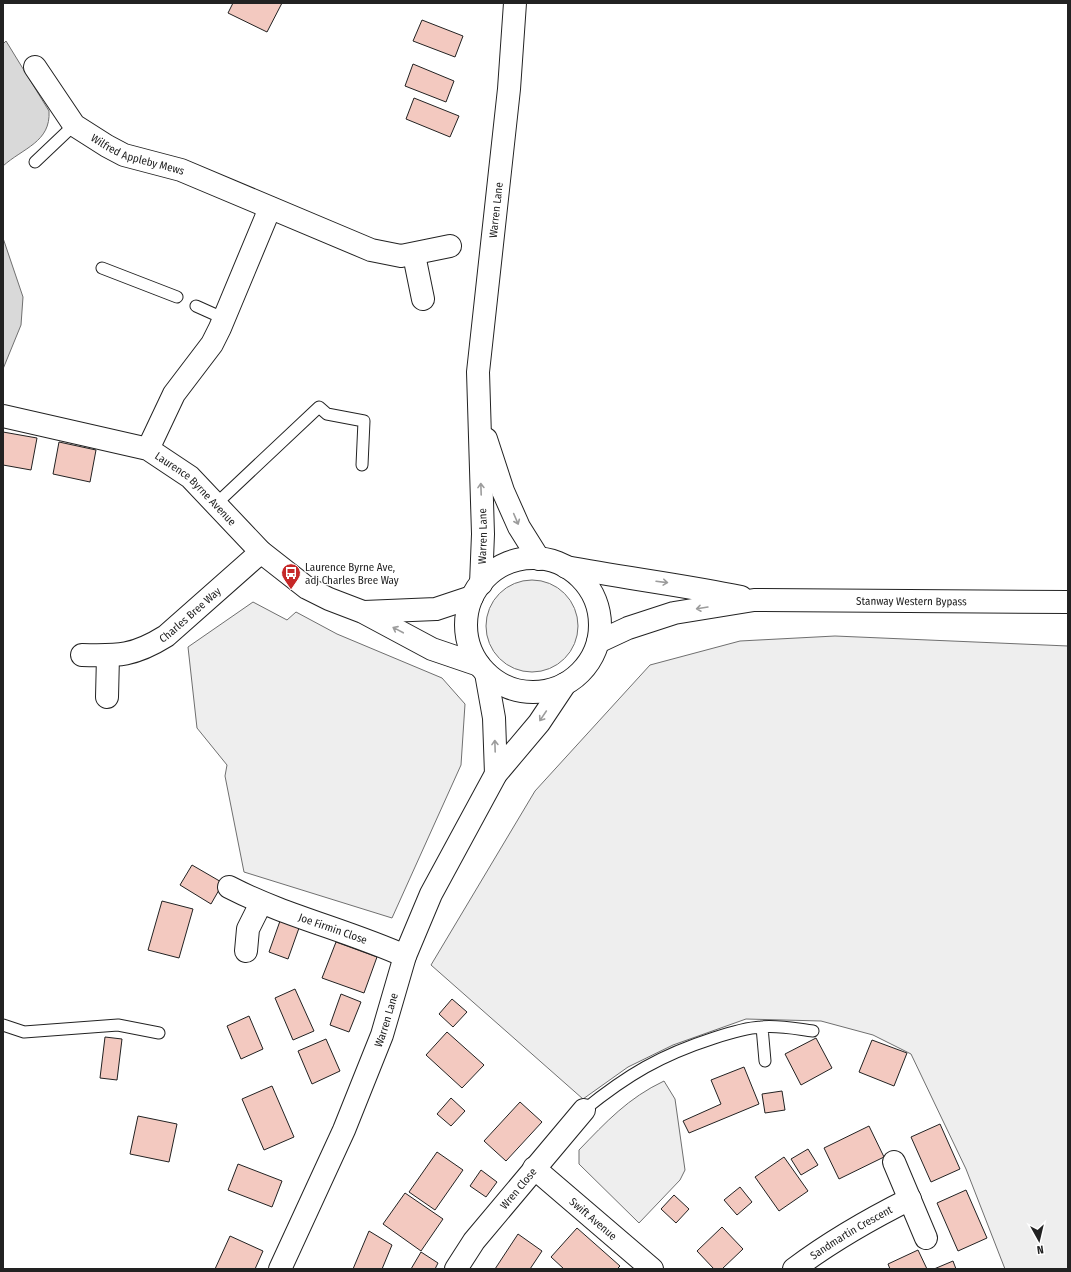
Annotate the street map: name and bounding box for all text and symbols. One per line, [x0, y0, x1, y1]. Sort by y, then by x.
street label: Wilfred Appleby Mews [88, 132, 187, 178]
street label: Warren Lane [487, 182, 506, 239]
street label: Laurence Byrne Avenue [152, 449, 239, 529]
one-way arrow [477, 483, 485, 496]
street label: Warren Lane [476, 508, 490, 564]
one-way arrow [513, 513, 520, 525]
place label: Laurence Byrne Ave, adj Charles Bree Way [305, 561, 399, 587]
bus stop icon: Laurence Byrne Ave, adj Charles Bree Way [280, 562, 302, 590]
one-way arrow [655, 578, 668, 586]
street label: Charles Bree Way [157, 585, 224, 646]
street label: Stanway Western Bypass [856, 595, 967, 608]
one-way arrow [696, 604, 709, 612]
one-way arrow [392, 626, 404, 634]
one-way arrow [539, 711, 547, 722]
one-way arrow [491, 740, 499, 753]
street label: Joe Firmin Close [297, 911, 369, 947]
street label: Warren Lane [372, 991, 401, 1049]
street label: Wren Close [498, 1165, 540, 1212]
street label: Swift Avenue [567, 1195, 619, 1243]
street label: Sandmartin Crescent [808, 1203, 895, 1262]
north arrow [1019, 1220, 1059, 1260]
text: N [1036, 1243, 1044, 1256]

